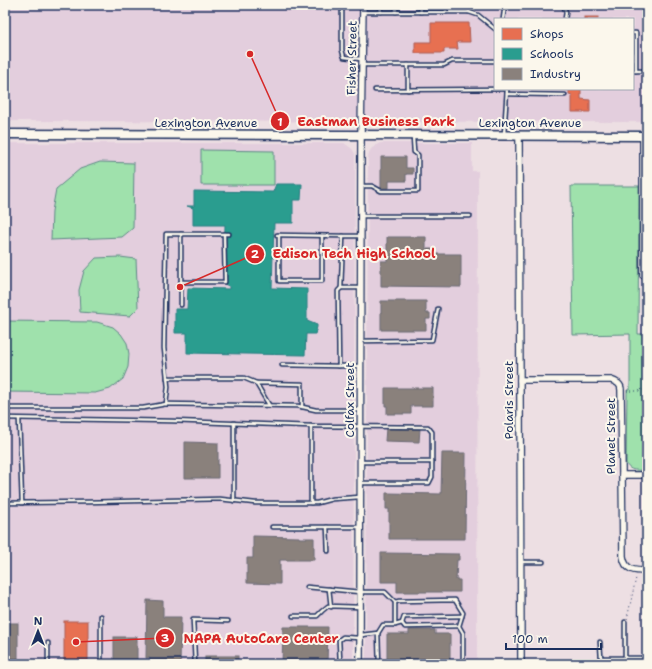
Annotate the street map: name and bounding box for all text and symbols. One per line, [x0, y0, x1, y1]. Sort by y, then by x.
legend [494, 18, 634, 90]
street label: Fisher Street [343, 21, 361, 95]
text: Shops [530, 26, 564, 42]
text: Schools [530, 46, 574, 62]
text: Industry [530, 66, 581, 82]
callout: Eastman Business Park [270, 109, 463, 134]
text: Eastman Business Park [297, 113, 455, 130]
text: 1 [277, 114, 283, 130]
street label: Lexington Avenue [155, 115, 258, 131]
street label: Lexington Avenue [479, 115, 582, 131]
callout: Edison Tech High School [245, 241, 444, 266]
text: Edison Tech High School [273, 245, 436, 262]
text: 2 [251, 246, 260, 262]
street label: Polaris Street [501, 361, 517, 439]
street label: Colfax Street [342, 363, 358, 437]
street label: Planet Street [603, 398, 619, 474]
north arrow [18, 611, 58, 651]
text: N [34, 614, 43, 629]
scale bar [506, 625, 601, 651]
callout: NAPA AutoCare Center [155, 626, 346, 651]
text: 3 [161, 630, 169, 646]
text: NAPA AutoCare Center [183, 630, 339, 647]
text: 100 m [512, 631, 548, 647]

